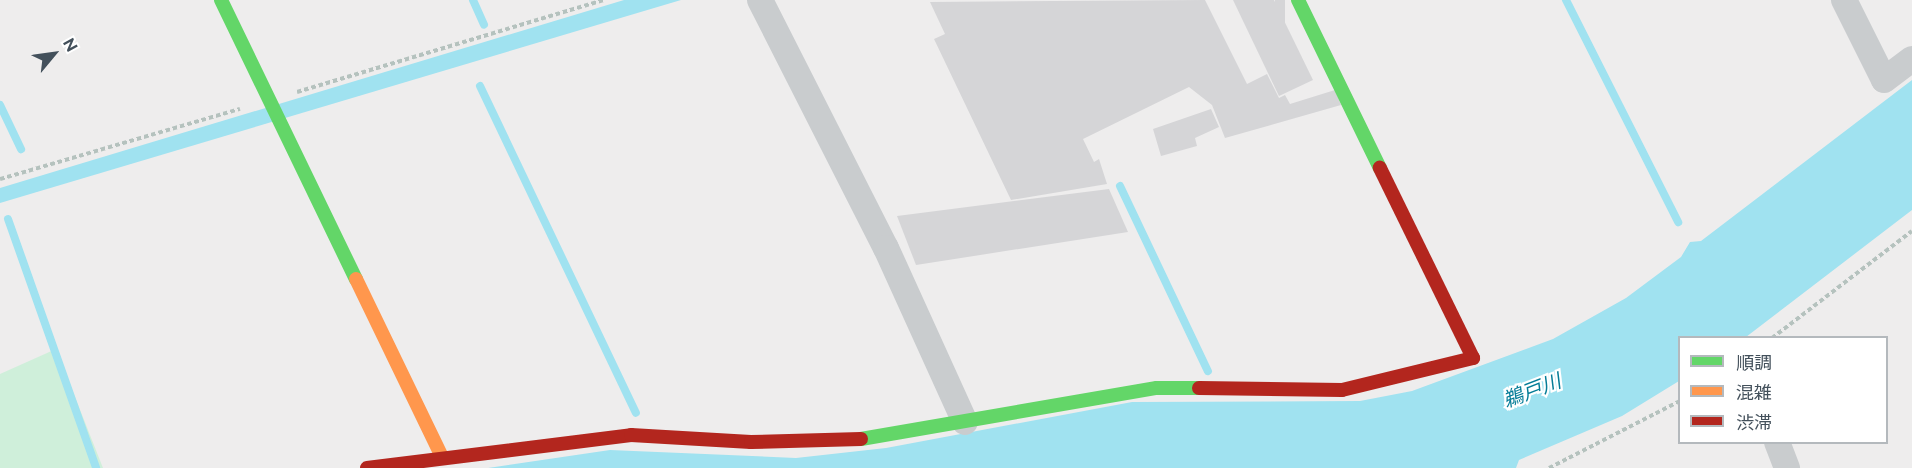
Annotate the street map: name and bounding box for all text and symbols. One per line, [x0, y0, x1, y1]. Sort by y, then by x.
north arrow [24, 24, 84, 84]
text: N [59, 35, 81, 55]
legend [1678, 336, 1888, 444]
text: 順調 [1736, 352, 1772, 373]
water label: 鵜戸川 [1500, 369, 1564, 413]
text: 混雑 [1736, 382, 1772, 403]
text: 渋滞 [1736, 412, 1772, 433]

